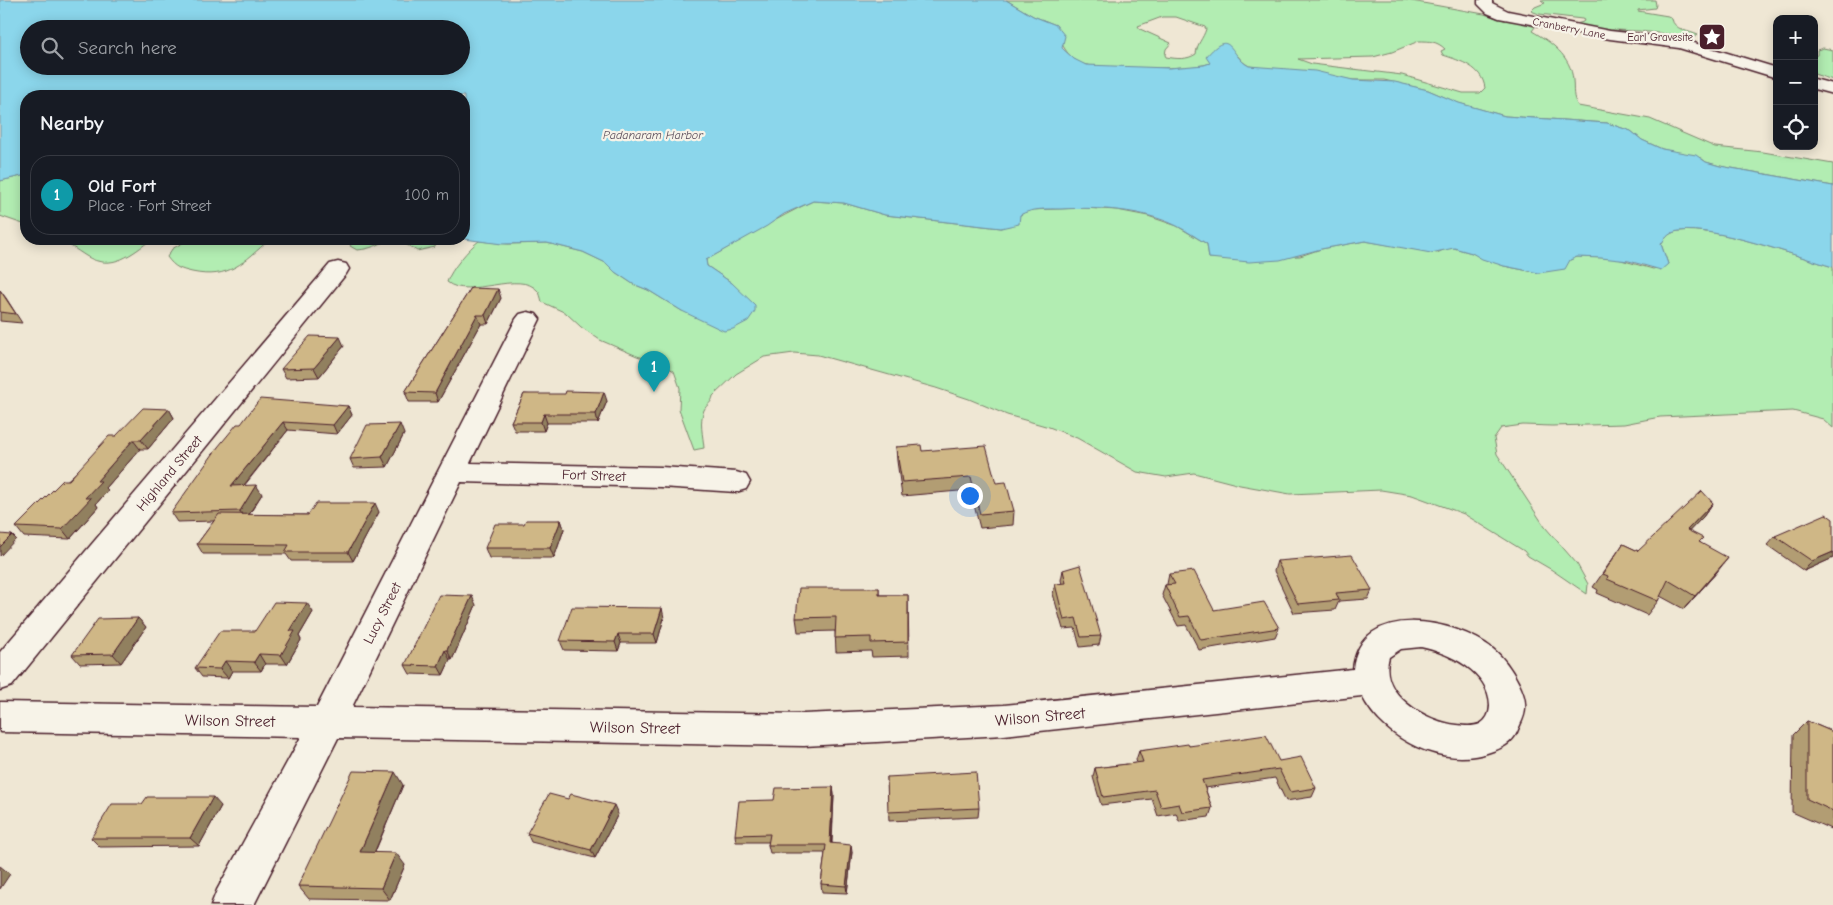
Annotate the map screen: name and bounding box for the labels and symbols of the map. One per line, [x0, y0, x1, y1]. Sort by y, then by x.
street label: Cranberry Lane [1531, 15, 1607, 42]
place icon: Earl Gravesite [1697, 22, 1727, 52]
place label: Earl Gravesite [1627, 31, 1693, 44]
water label: Padanaram Harbor [603, 128, 704, 142]
pin: 1 [638, 351, 670, 392]
street label: Highland Street [133, 431, 207, 515]
street label: Fort Street [562, 466, 627, 485]
your location [957, 483, 983, 509]
street label: Lucy Street [360, 579, 406, 647]
street label: Wilson Street [994, 704, 1086, 730]
street label: Wilson Street [185, 711, 276, 731]
street label: Wilson Street [590, 718, 681, 738]

